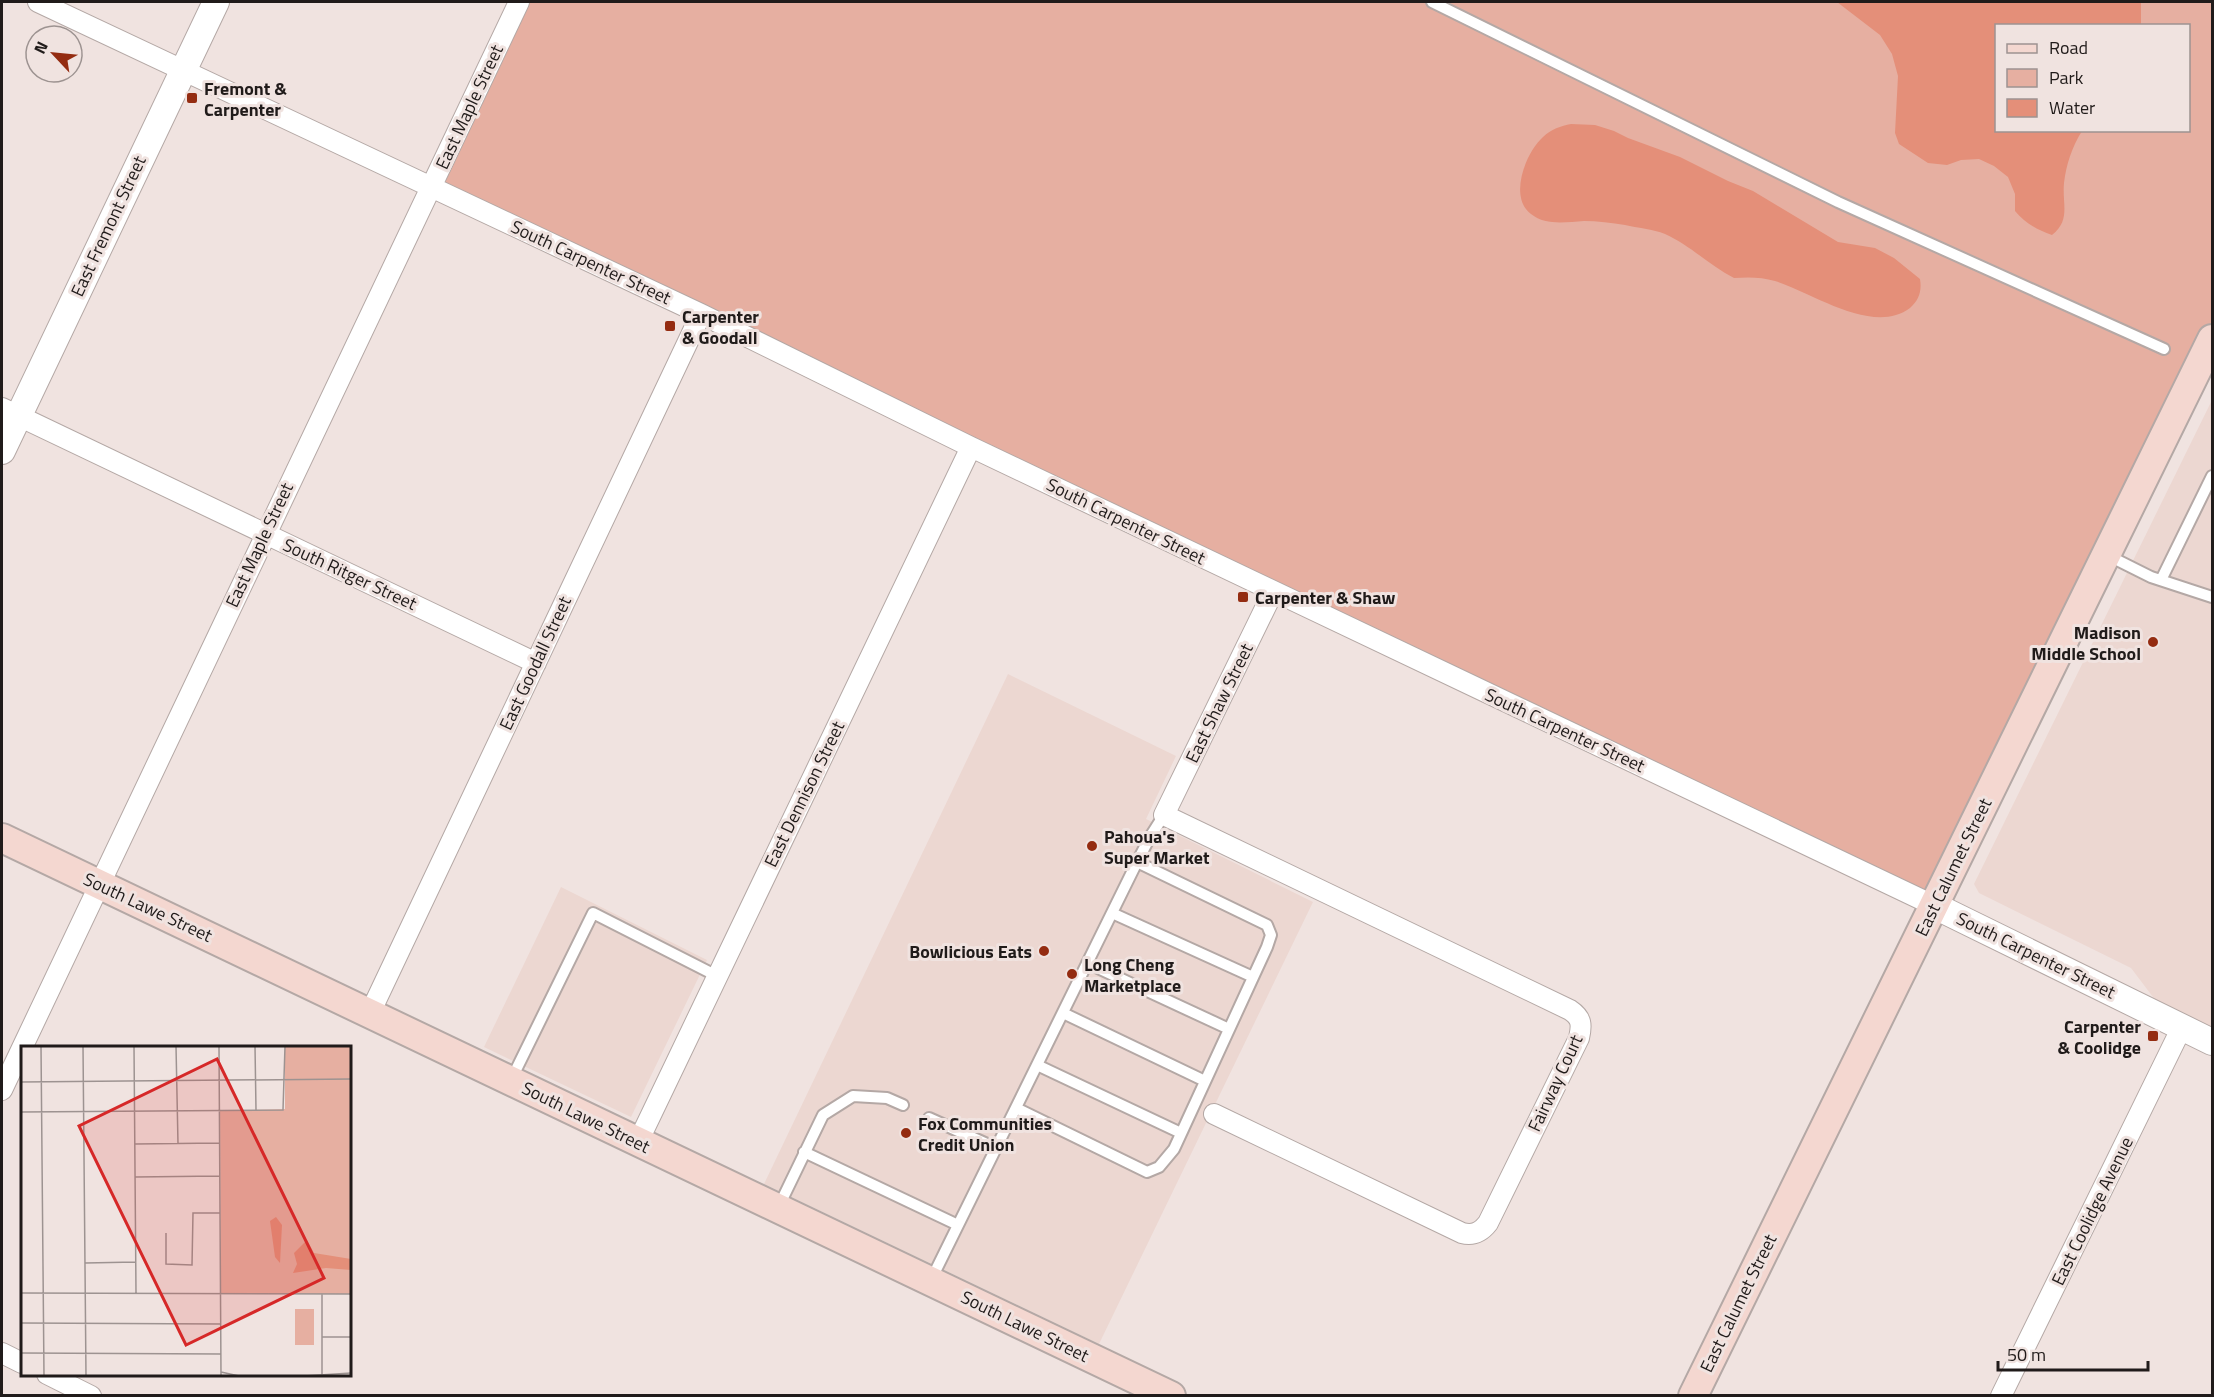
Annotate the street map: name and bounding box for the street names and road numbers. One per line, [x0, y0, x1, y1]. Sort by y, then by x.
street label: East Maple Street [428, 40, 510, 174]
street label: East Fremont Street [63, 150, 153, 301]
street label: South Carpenter Street [506, 213, 676, 311]
street label: South Carpenter Street [1042, 471, 1211, 572]
street label: East Maple Street [218, 478, 300, 612]
street label: South Ritger Street [279, 531, 422, 617]
street label: East Goodall Street [492, 591, 578, 734]
street label: East Shaw Street [1178, 638, 1260, 767]
street label: South Carpenter Street [1480, 681, 1650, 779]
street label: East Dennison Street [757, 716, 851, 872]
street label: East Calumet Street [1908, 793, 1999, 941]
street label: South Lawe Street [79, 865, 218, 949]
street label: South Carpenter Street [1952, 905, 2121, 1006]
street label: Fairway Court [1521, 1029, 1590, 1136]
street label: South Lawe Street [517, 1074, 655, 1160]
street label: East Coolidge Avenue [2044, 1132, 2140, 1290]
street label: East Calumet Street [1693, 1229, 1784, 1377]
street label: South Lawe Street [956, 1283, 1094, 1369]

